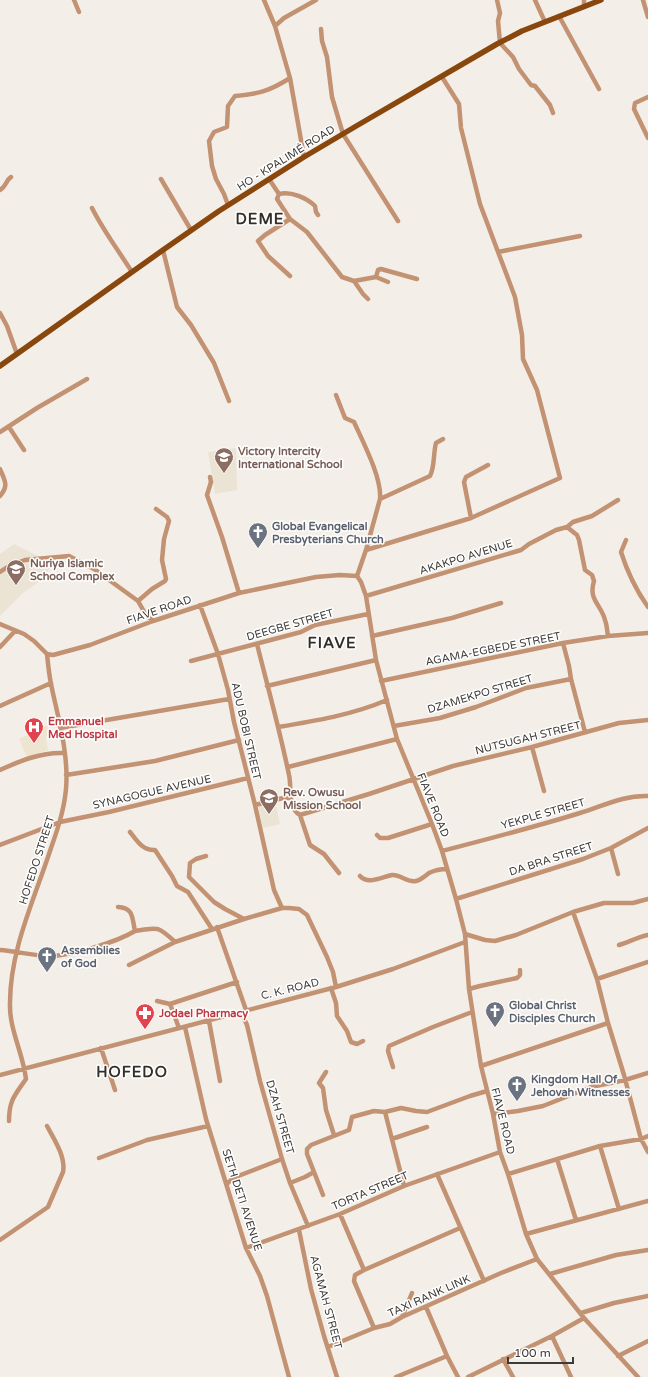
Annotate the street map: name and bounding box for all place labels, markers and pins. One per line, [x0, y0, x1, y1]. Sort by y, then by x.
place label: Victory Intercity International School [238, 445, 343, 471]
school or university icon: Victory Intercity International School [213, 446, 235, 474]
place label: Global Evangelical Presbyterians Church [272, 520, 384, 547]
church icon: Global Evangelical Presbyterians Church [247, 521, 269, 549]
place label: Nuriya Islamic School Complex [30, 557, 114, 584]
school or university icon: Nuriya Islamic School Complex [5, 558, 27, 586]
place label: Emmanuel Med Hospital [48, 715, 118, 742]
hospital icon: Emmanuel Med Hospital [23, 716, 45, 744]
place label: Rev. Owusu Mission School [283, 786, 362, 812]
school or university icon: Rev. Owusu Mission School [258, 787, 280, 815]
place label: Assemblies of God [61, 944, 121, 970]
church icon: Assemblies of God [36, 945, 58, 973]
place label: Global Christ Disciples Church [509, 999, 596, 1026]
church icon: Global Christ Disciples Church [484, 1000, 506, 1028]
pharmacy icon: Jodael Pharmacy [134, 1002, 156, 1030]
place label: Jodael Pharmacy [158, 1007, 248, 1021]
place label: Kingdom Hall Of Jehovah Witnesses [530, 1073, 631, 1099]
church icon: Kingdom Hall Of Jehovah Witnesses [506, 1074, 528, 1102]

